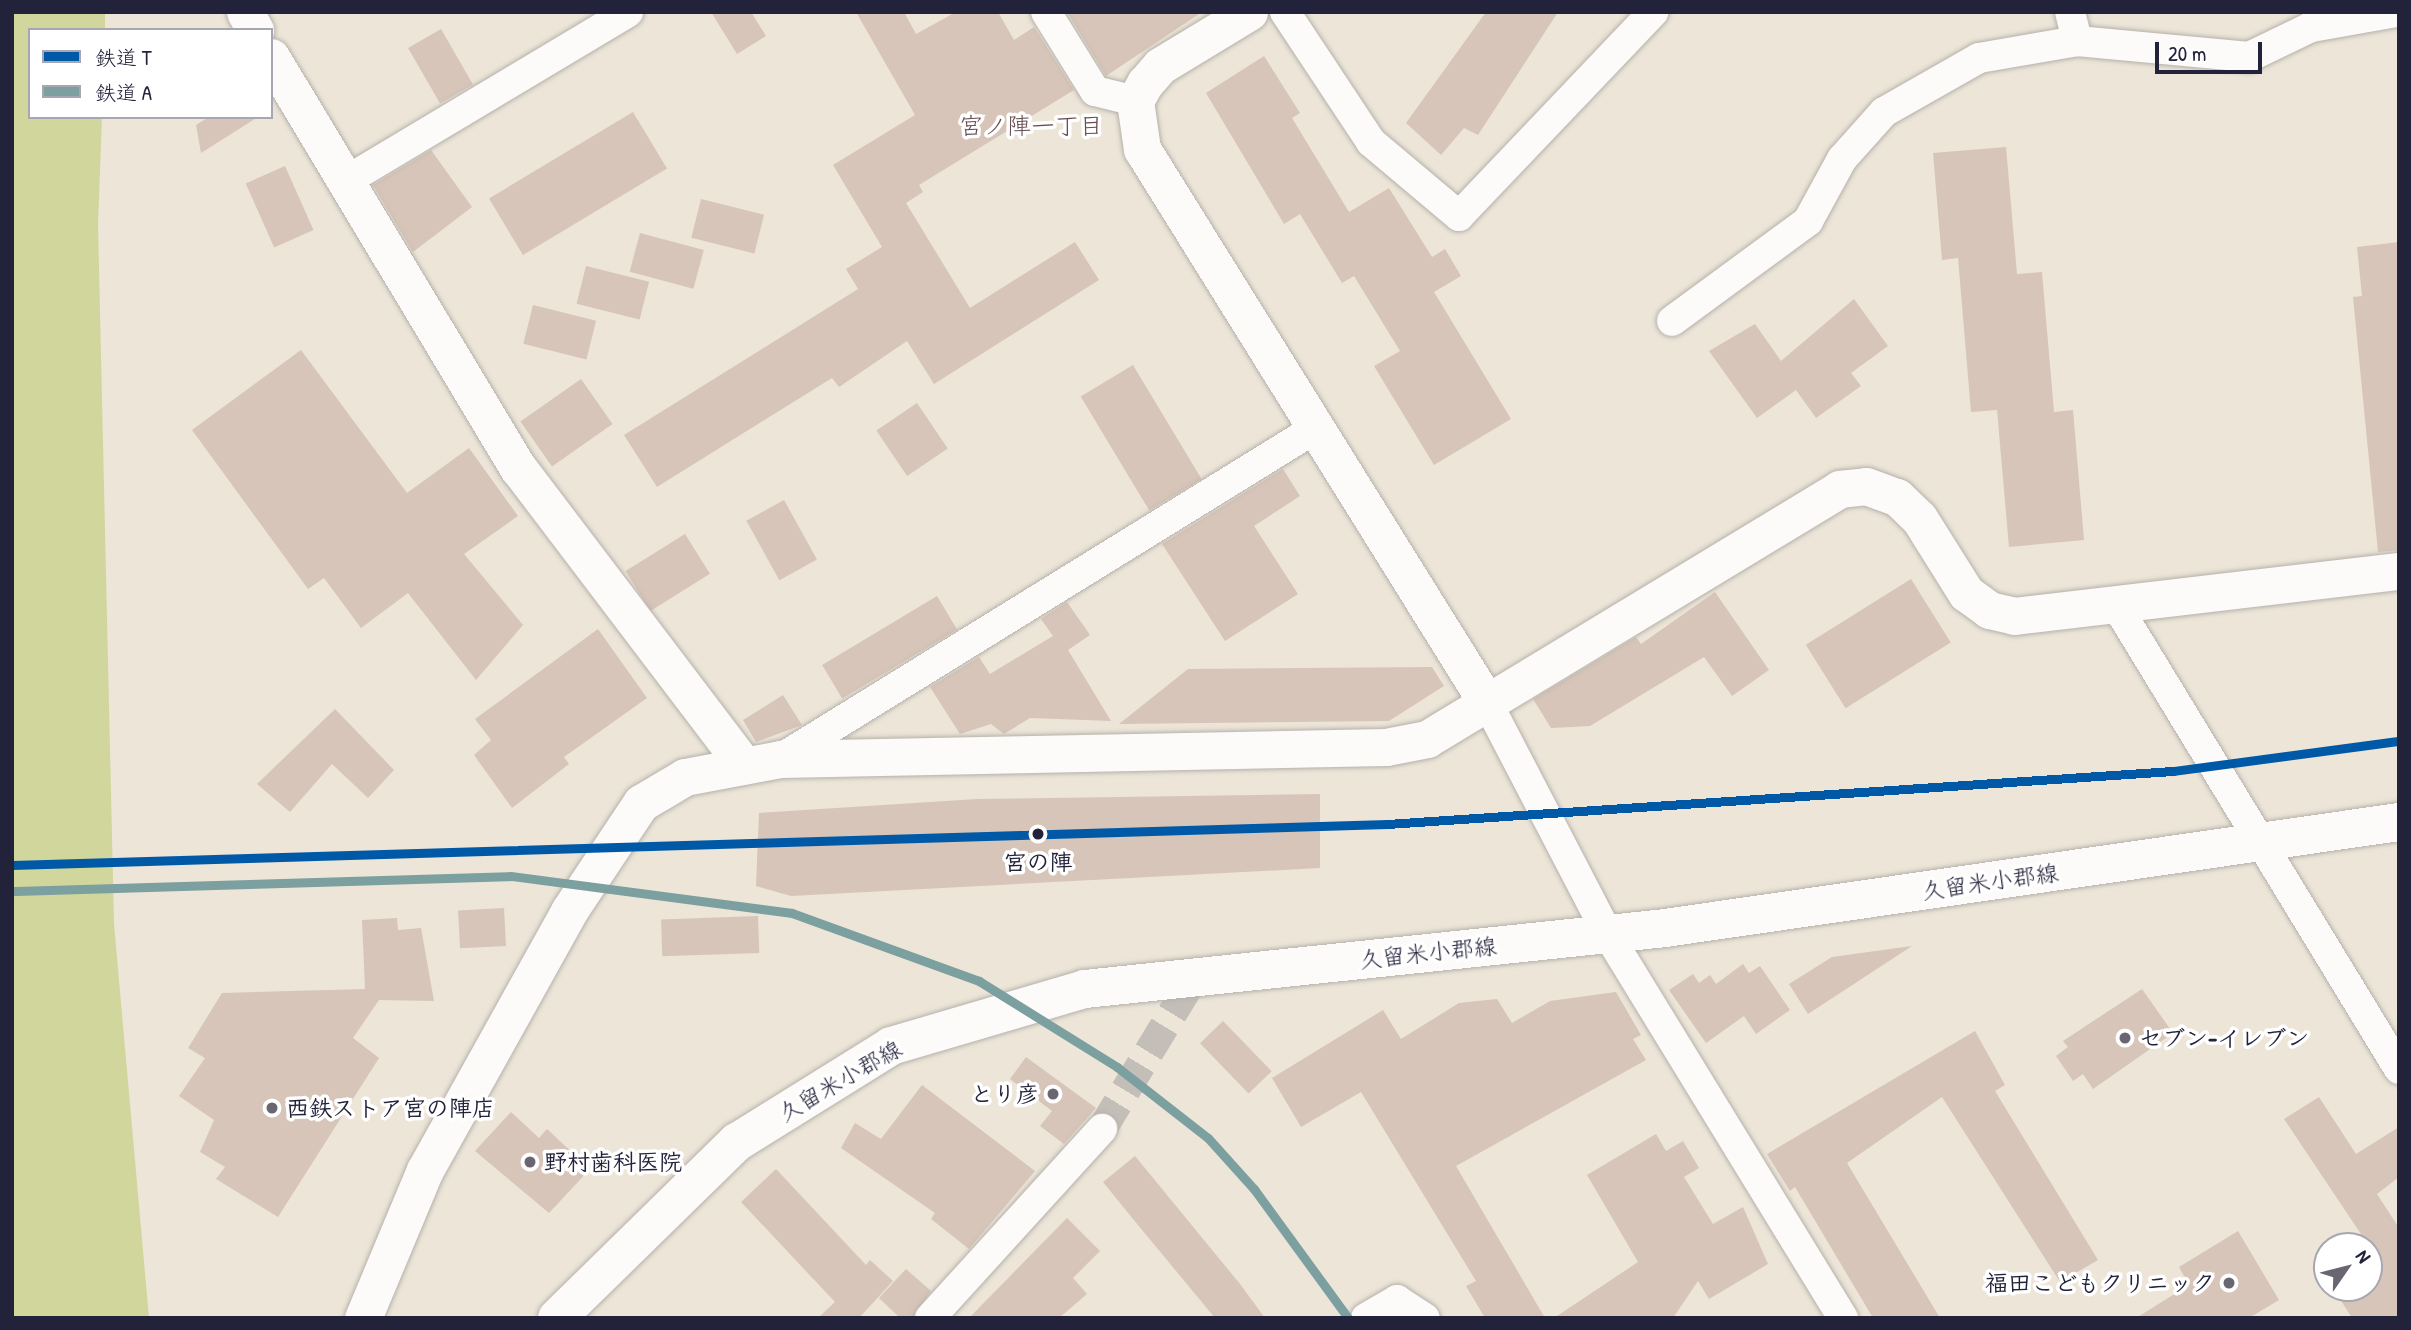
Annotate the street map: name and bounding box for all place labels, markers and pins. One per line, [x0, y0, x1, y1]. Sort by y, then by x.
marker: 宮の陣 [1027, 823, 1049, 845]
place label: 宮の陣 [1004, 848, 1072, 876]
place label: セブン-イレブン [2139, 1024, 2309, 1052]
marker: セブン-イレブン [2117, 1030, 2133, 1046]
place label: とり彦 [970, 1080, 1039, 1108]
marker: とり彦 [1045, 1086, 1061, 1102]
place label: 西鉄ストア宮の陣店 [286, 1094, 493, 1122]
marker: 西鉄ストア宮の陣店 [264, 1100, 280, 1116]
place label: 野村歯科医院 [544, 1148, 682, 1176]
marker: 野村歯科医院 [522, 1154, 538, 1170]
place label: 福田こどもクリニック [1985, 1269, 2215, 1297]
marker: 福田こどもクリニック [2221, 1275, 2237, 1291]

